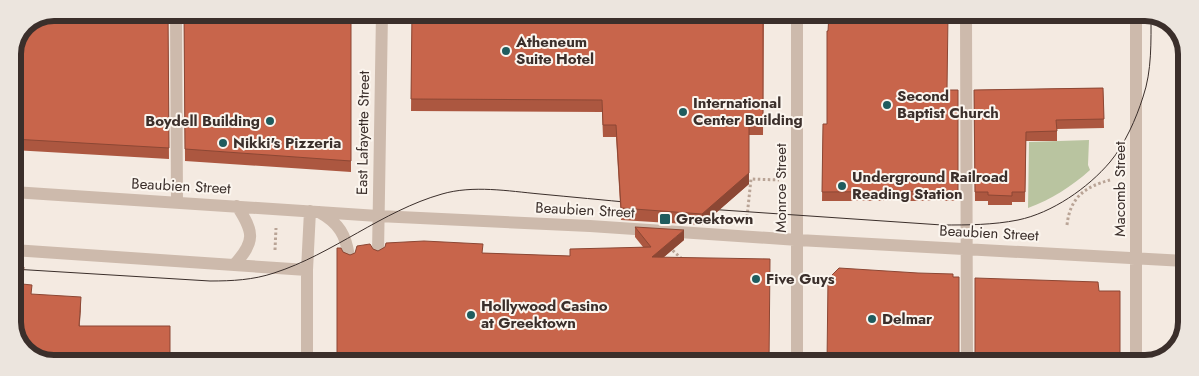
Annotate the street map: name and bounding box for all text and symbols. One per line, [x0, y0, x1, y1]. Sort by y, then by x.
place label: Atheneum Suite Hotel [515, 31, 594, 70]
marker: Atheneum Suite Hotel [500, 45, 512, 57]
street label: East Lafayette Street [351, 70, 375, 195]
place label: Second Baptist Church [897, 85, 999, 124]
place label: International Center Building [693, 92, 803, 131]
marker: Second Baptist Church [881, 99, 893, 111]
marker: International Center Building [677, 106, 689, 118]
place label: Boydell Building [145, 110, 260, 132]
marker: Boydell Building [264, 115, 276, 127]
place label: Nikki's Pizzeria [233, 132, 341, 154]
marker: Nikki's Pizzeria [217, 137, 229, 149]
street label: Macomb Street [1109, 141, 1131, 237]
street label: Monroe Street [770, 143, 792, 233]
place label: Underground Railroad Reading Station [852, 166, 1008, 205]
street label: Beaubien Street [131, 172, 232, 200]
marker: Underground Railroad Reading Station [836, 180, 848, 192]
street label: Beaubien Street [535, 196, 636, 224]
place label: Greektown [676, 208, 753, 230]
marker: Greektown [658, 212, 672, 226]
street label: Beaubien Street [939, 219, 1040, 247]
place label: Five Guys [766, 268, 835, 290]
marker: Five Guys [750, 273, 762, 285]
place label: Hollywood Casino at Greektown [481, 295, 608, 334]
place label: Delmar [882, 308, 933, 330]
marker: Hollywood Casino at Greektown [465, 309, 477, 321]
marker: Delmar [866, 313, 878, 325]

